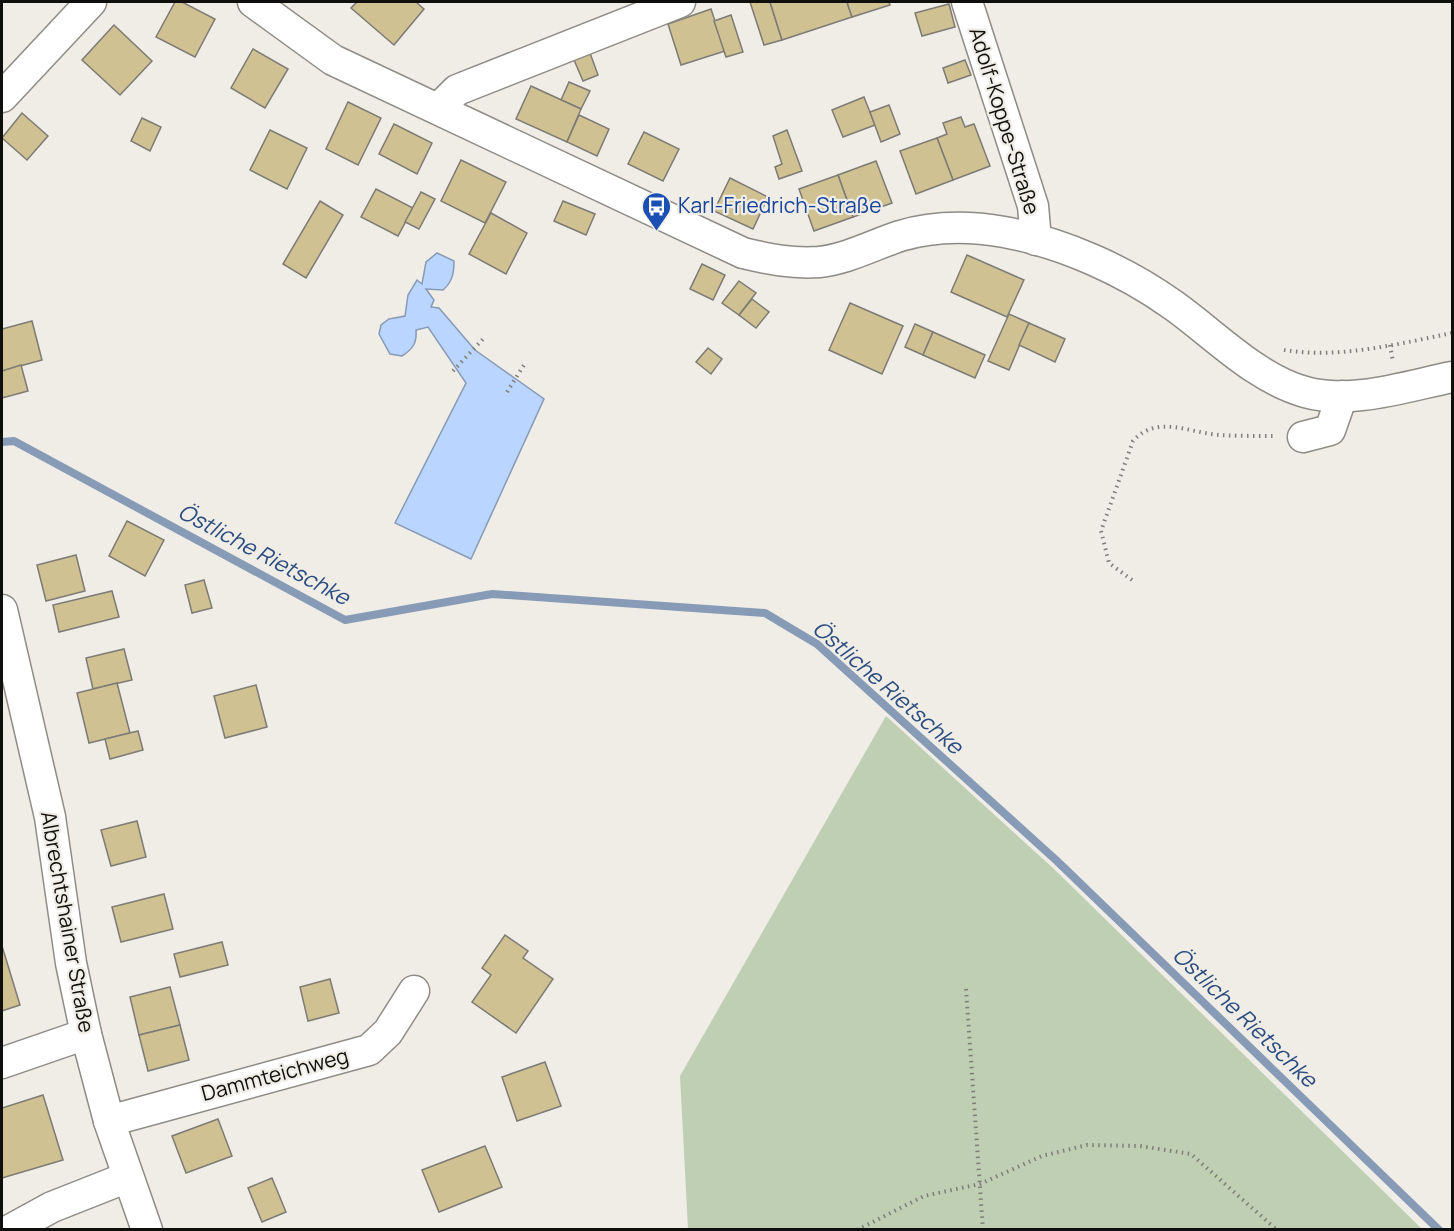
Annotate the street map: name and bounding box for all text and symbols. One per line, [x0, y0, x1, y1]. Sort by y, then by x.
street label: Adolf-Koppe-Straße [963, 24, 1047, 218]
bus stop icon: Karl-Friedrich-Straße [641, 190, 673, 232]
place label: Karl-Friedrich-Straße [678, 191, 882, 219]
water label: Östliche Rietschke [173, 496, 356, 612]
water label: Östliche Rietschke [806, 613, 970, 761]
street label: Albrechtshainer Straße [35, 809, 101, 1035]
water label: Östliche Rietschke [1166, 940, 1325, 1095]
street label: Dammteichweg [198, 1041, 351, 1107]

